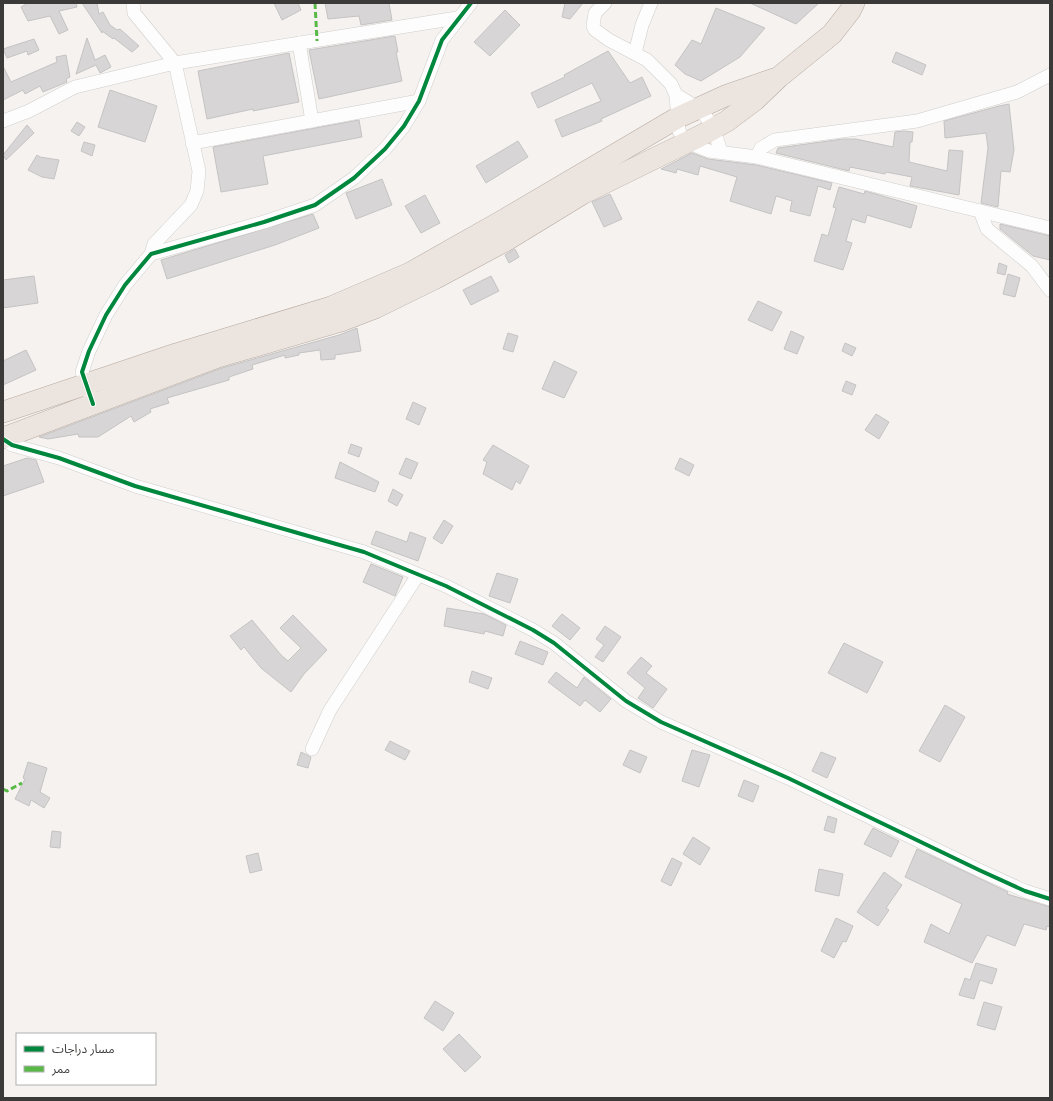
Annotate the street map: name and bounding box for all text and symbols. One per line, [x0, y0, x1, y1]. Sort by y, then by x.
legend [16, 1033, 156, 1085]
text: مسار دراجات [52, 1042, 115, 1056]
text: ممر [51, 1062, 70, 1076]

